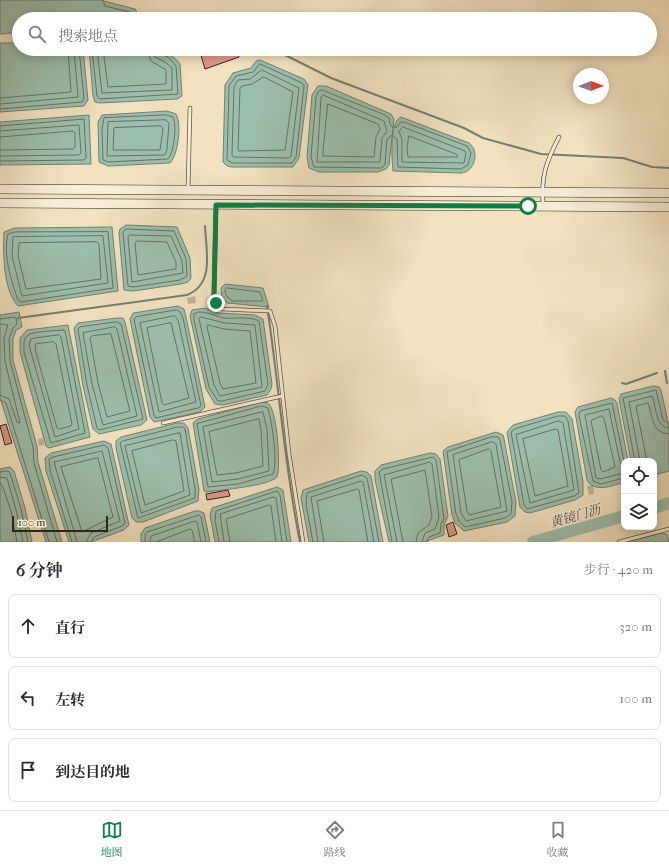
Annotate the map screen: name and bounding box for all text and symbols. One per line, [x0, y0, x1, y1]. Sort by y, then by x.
search box [12, 12, 657, 56]
icon: search [26, 23, 48, 45]
text: 搜索地点 [58, 27, 118, 45]
north arrow [573, 68, 609, 104]
route start [519, 197, 537, 215]
route end [207, 294, 225, 312]
map controls [621, 458, 657, 530]
button: locate [621, 458, 657, 494]
button: layers [621, 494, 657, 530]
water label: 黄镜门沥 [548, 501, 605, 530]
scale bar [12, 514, 108, 533]
text: 100 m [18, 516, 46, 529]
text: 6 分钟 [16, 560, 63, 580]
text: 步行 · 420 m [584, 562, 653, 577]
icon: ahead [17, 615, 39, 637]
text: 直行 [55, 619, 85, 637]
text: 320 m [619, 619, 652, 634]
icon: left [17, 687, 39, 709]
text: 左转 [55, 691, 85, 709]
text: 100 m [619, 691, 652, 706]
icon: arrive [17, 759, 39, 781]
text: 到达目的地 [55, 763, 130, 781]
tab: 地图 [101, 819, 123, 859]
tab: 路线 [324, 819, 346, 859]
tab: 收藏 [547, 819, 569, 859]

